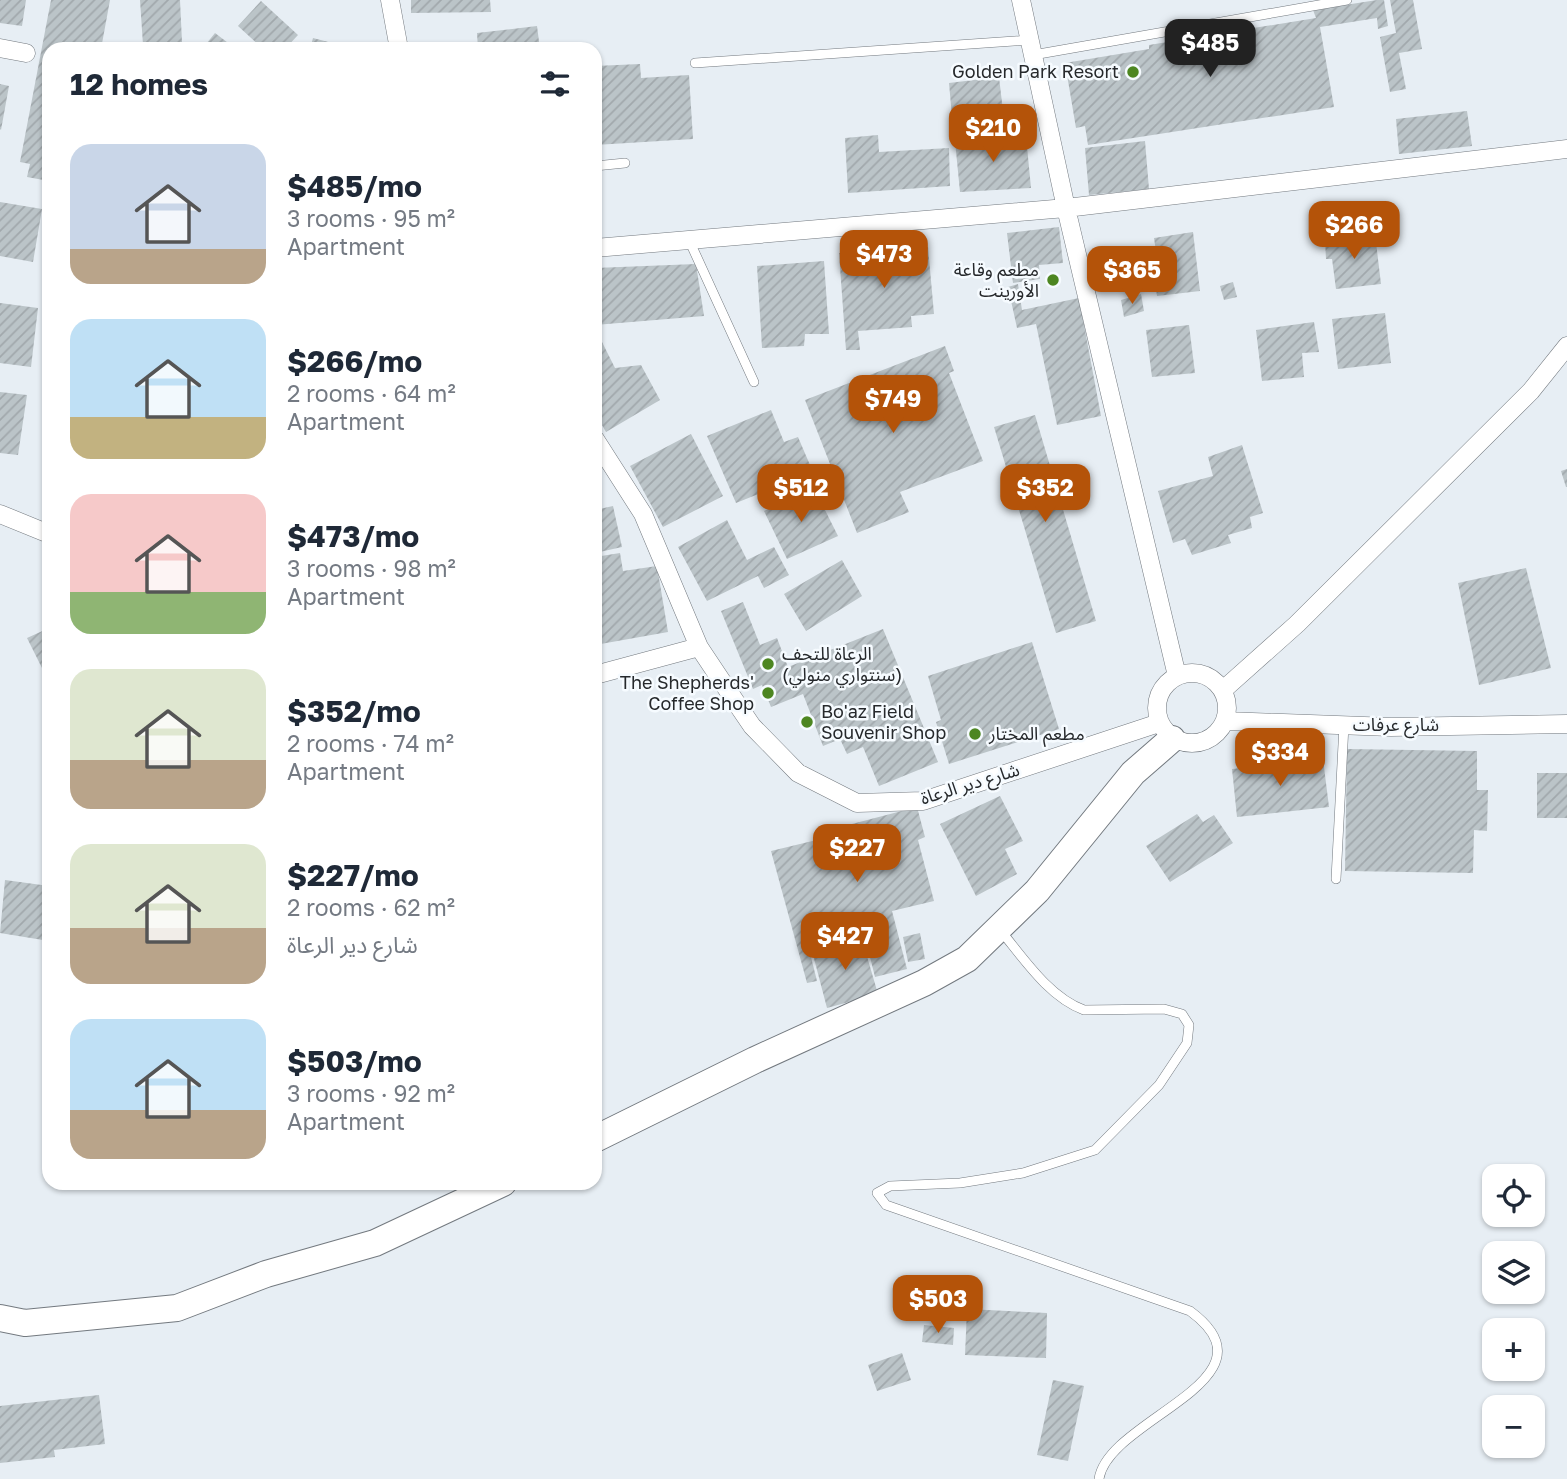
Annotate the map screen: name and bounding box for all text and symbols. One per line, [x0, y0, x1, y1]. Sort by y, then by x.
pin: $485 [1169, 20, 1251, 79]
text: $485 [1181, 28, 1239, 56]
place label: Golden Park Resort [952, 60, 1119, 82]
marker: Golden Park Resort [1125, 64, 1141, 80]
icon: filters [536, 65, 574, 103]
text: 12 homes [70, 66, 208, 102]
pin: $210 [952, 104, 1034, 164]
text: $210 [965, 113, 1021, 141]
text: $485/mo [287, 168, 422, 204]
icon: home [126, 172, 210, 256]
pin: $266 [1313, 202, 1395, 261]
text: 3 rooms · 95 m² [287, 204, 455, 232]
text: $266 [1325, 210, 1383, 238]
pin: $473 [843, 230, 925, 290]
text: Apartment [287, 232, 405, 260]
text: $473 [856, 239, 912, 267]
pin: $365 [1091, 246, 1173, 306]
text: $365 [1103, 255, 1161, 283]
place label: مطعم وقاعة الأورينت [954, 258, 1039, 302]
marker: مطعم وقاعة الأورينت [1045, 272, 1061, 288]
text: $266/mo [287, 343, 422, 379]
icon: home [126, 347, 210, 431]
pin: $749 [852, 376, 934, 435]
text: 2 rooms · 64 m² [287, 379, 456, 407]
text: $749 [865, 384, 921, 412]
text: Apartment [287, 407, 405, 435]
pin: $512 [760, 464, 842, 524]
pin: $352 [1004, 464, 1086, 524]
text: $512 [773, 473, 829, 501]
text: $352 [1016, 473, 1074, 501]
text: $473/mo [287, 518, 419, 554]
icon: home [126, 522, 210, 606]
text: 3 rooms · 98 m² [287, 554, 456, 582]
text: Apartment [287, 582, 405, 610]
place label: الرعاة للتحف (سنتواري منولي) [782, 642, 902, 688]
marker: الرعاة للتحف (سنتواري منولي) [760, 656, 776, 672]
place label: The Shepherds' Coffee Shop [620, 671, 754, 714]
marker: The Shepherds' Coffee Shop [760, 685, 776, 701]
text: $352/mo [287, 693, 421, 729]
icon: home [126, 697, 210, 781]
place label: Bo'az Field Souvenir Shop [821, 700, 946, 743]
street label: شارع عرفات [1353, 713, 1439, 739]
marker: Bo'az Field Souvenir Shop [799, 714, 815, 730]
place label: مطعم المختار [988, 722, 1085, 747]
marker: مطعم المختار [967, 726, 983, 742]
pin: $334 [1239, 728, 1321, 788]
text: 2 rooms · 74 m² [287, 729, 454, 757]
text: $334 [1251, 737, 1309, 765]
text: Apartment [287, 757, 405, 785]
street label: شارع دير الرعاة [918, 758, 1023, 812]
pin: $227 [816, 824, 898, 884]
text: $227 [829, 833, 885, 861]
text: $227/mo [287, 857, 419, 893]
icon: home [126, 872, 210, 956]
text: 2 rooms · 62 m² [287, 893, 455, 921]
pin: $427 [804, 912, 886, 972]
text: $427 [817, 921, 873, 949]
text: شارع دير الرعاة [287, 930, 418, 958]
text: $503/mo [287, 1043, 422, 1079]
icon: home [126, 1047, 210, 1131]
text: 3 rooms · 92 m² [287, 1079, 455, 1107]
text: Apartment [287, 1107, 405, 1135]
map controls [1482, 1164, 1545, 1458]
button: locate [1482, 1164, 1545, 1227]
button: layers [1482, 1241, 1545, 1304]
pin: $503 [897, 1276, 979, 1335]
text: $503 [909, 1284, 967, 1312]
button: + [1482, 1318, 1545, 1381]
button: − [1482, 1395, 1545, 1458]

